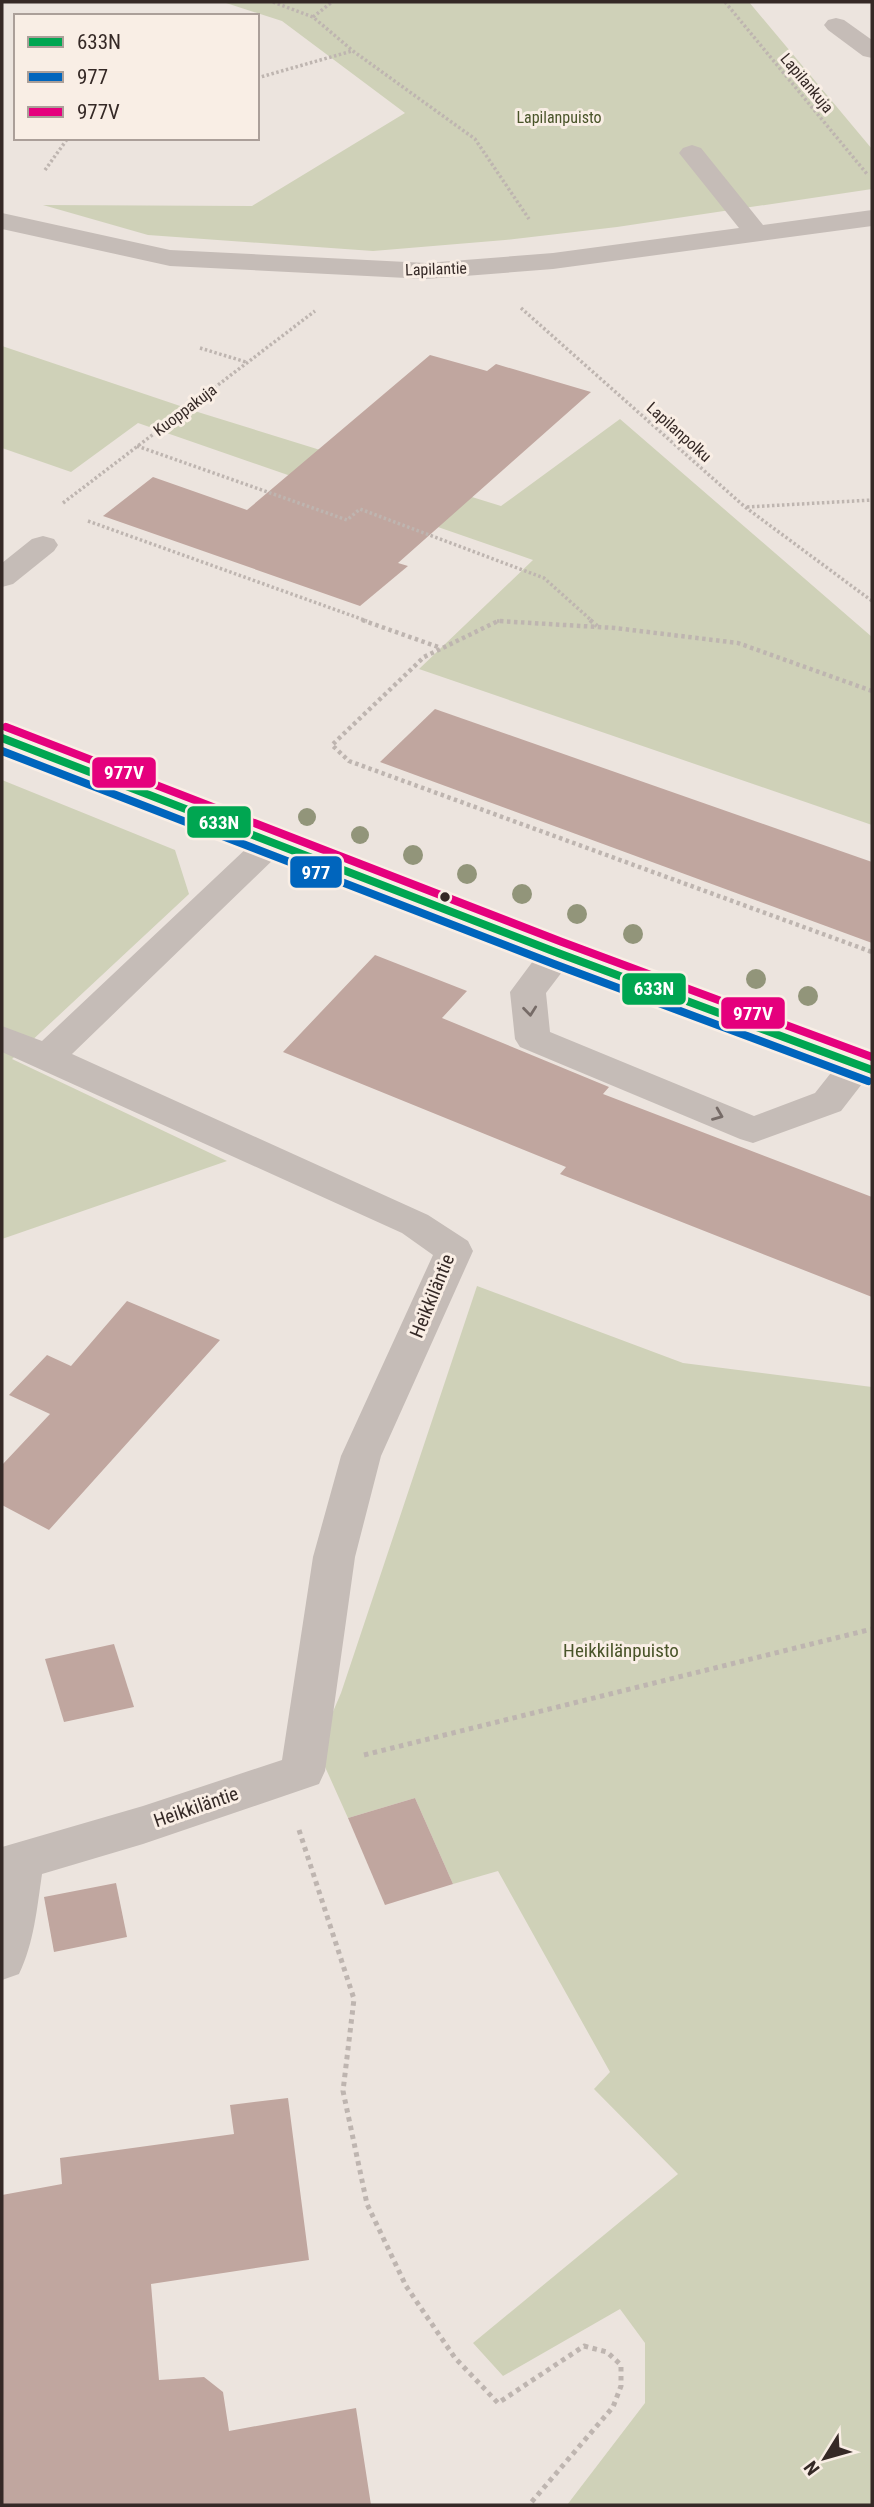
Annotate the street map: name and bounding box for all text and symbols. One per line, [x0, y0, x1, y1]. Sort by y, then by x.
legend [14, 14, 259, 140]
text: 633N [77, 30, 121, 54]
street label: Lapilankuja [777, 49, 837, 117]
text: 977 [77, 65, 108, 89]
text: 977V [77, 100, 120, 124]
park label: Lapilanpuisto [516, 108, 602, 127]
street label: Lapilantie [405, 258, 467, 280]
street label: Kuoppakuja [150, 380, 220, 440]
street label: Lapilanpolku [643, 398, 715, 466]
line badge: 977V [91, 756, 157, 789]
text: 977V [104, 761, 144, 784]
line badge: 633N [186, 805, 252, 839]
text: 633N [199, 811, 239, 834]
line badge: 977 [289, 855, 343, 889]
text: 977 [302, 861, 330, 884]
unlabelled marker [438, 890, 452, 904]
line badge: 633N [621, 972, 687, 1006]
text: 633N [634, 977, 674, 1000]
line badge: 977V [720, 996, 786, 1030]
text: 977V [733, 1002, 773, 1025]
one-way arrow [523, 1005, 538, 1017]
one-way arrow [711, 1107, 723, 1121]
street label: Heikkiläntie [405, 1251, 459, 1341]
park label: Heikkilänpuisto [563, 1639, 679, 1662]
street label: Heikkiläntie [151, 1782, 241, 1832]
north arrow [790, 2423, 860, 2493]
text: N [799, 2456, 825, 2479]

